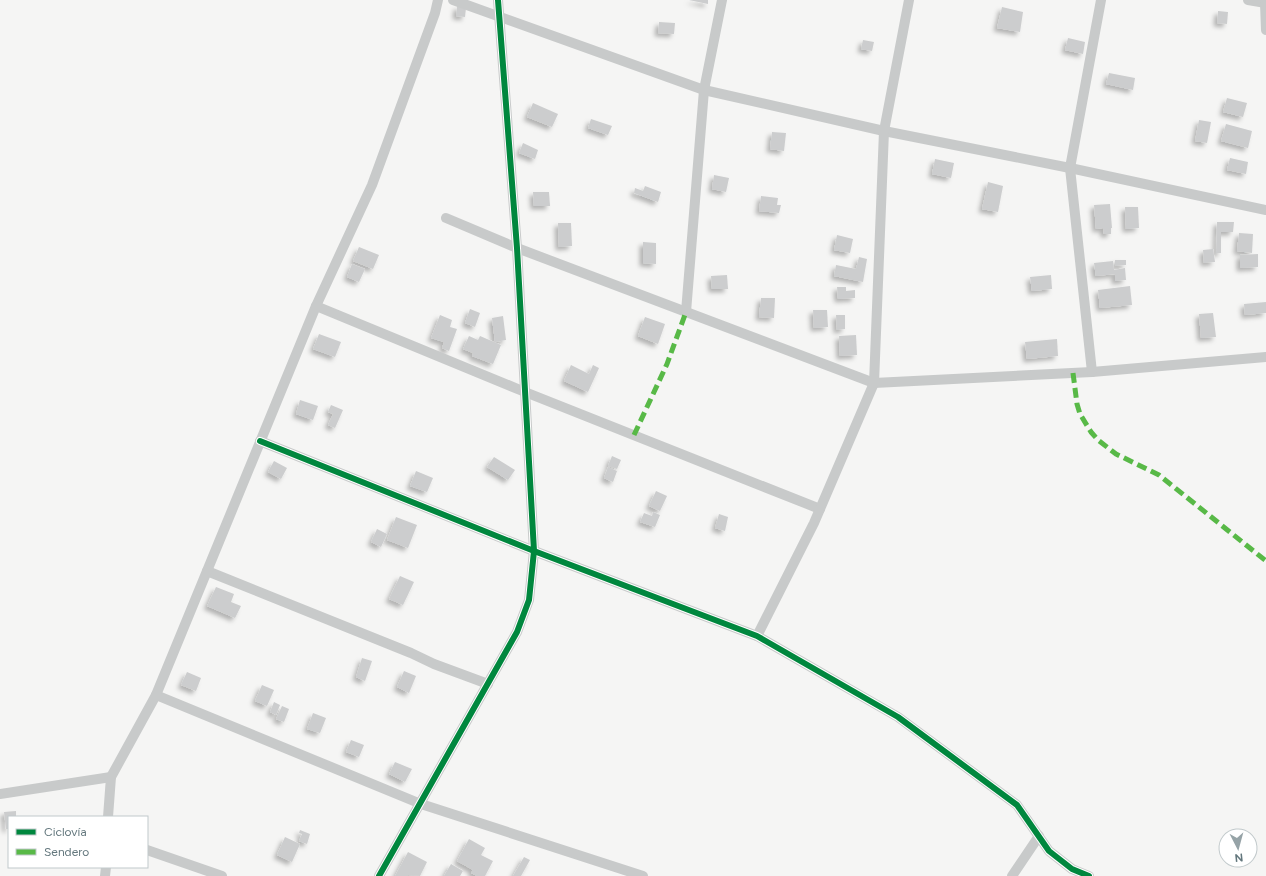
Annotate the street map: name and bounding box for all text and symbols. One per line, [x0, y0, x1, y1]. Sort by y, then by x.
legend [8, 816, 148, 868]
text: Ciclovía [44, 825, 87, 839]
north arrow [1218, 828, 1258, 868]
text: Sendero [44, 845, 89, 859]
text: N [1234, 851, 1244, 864]

